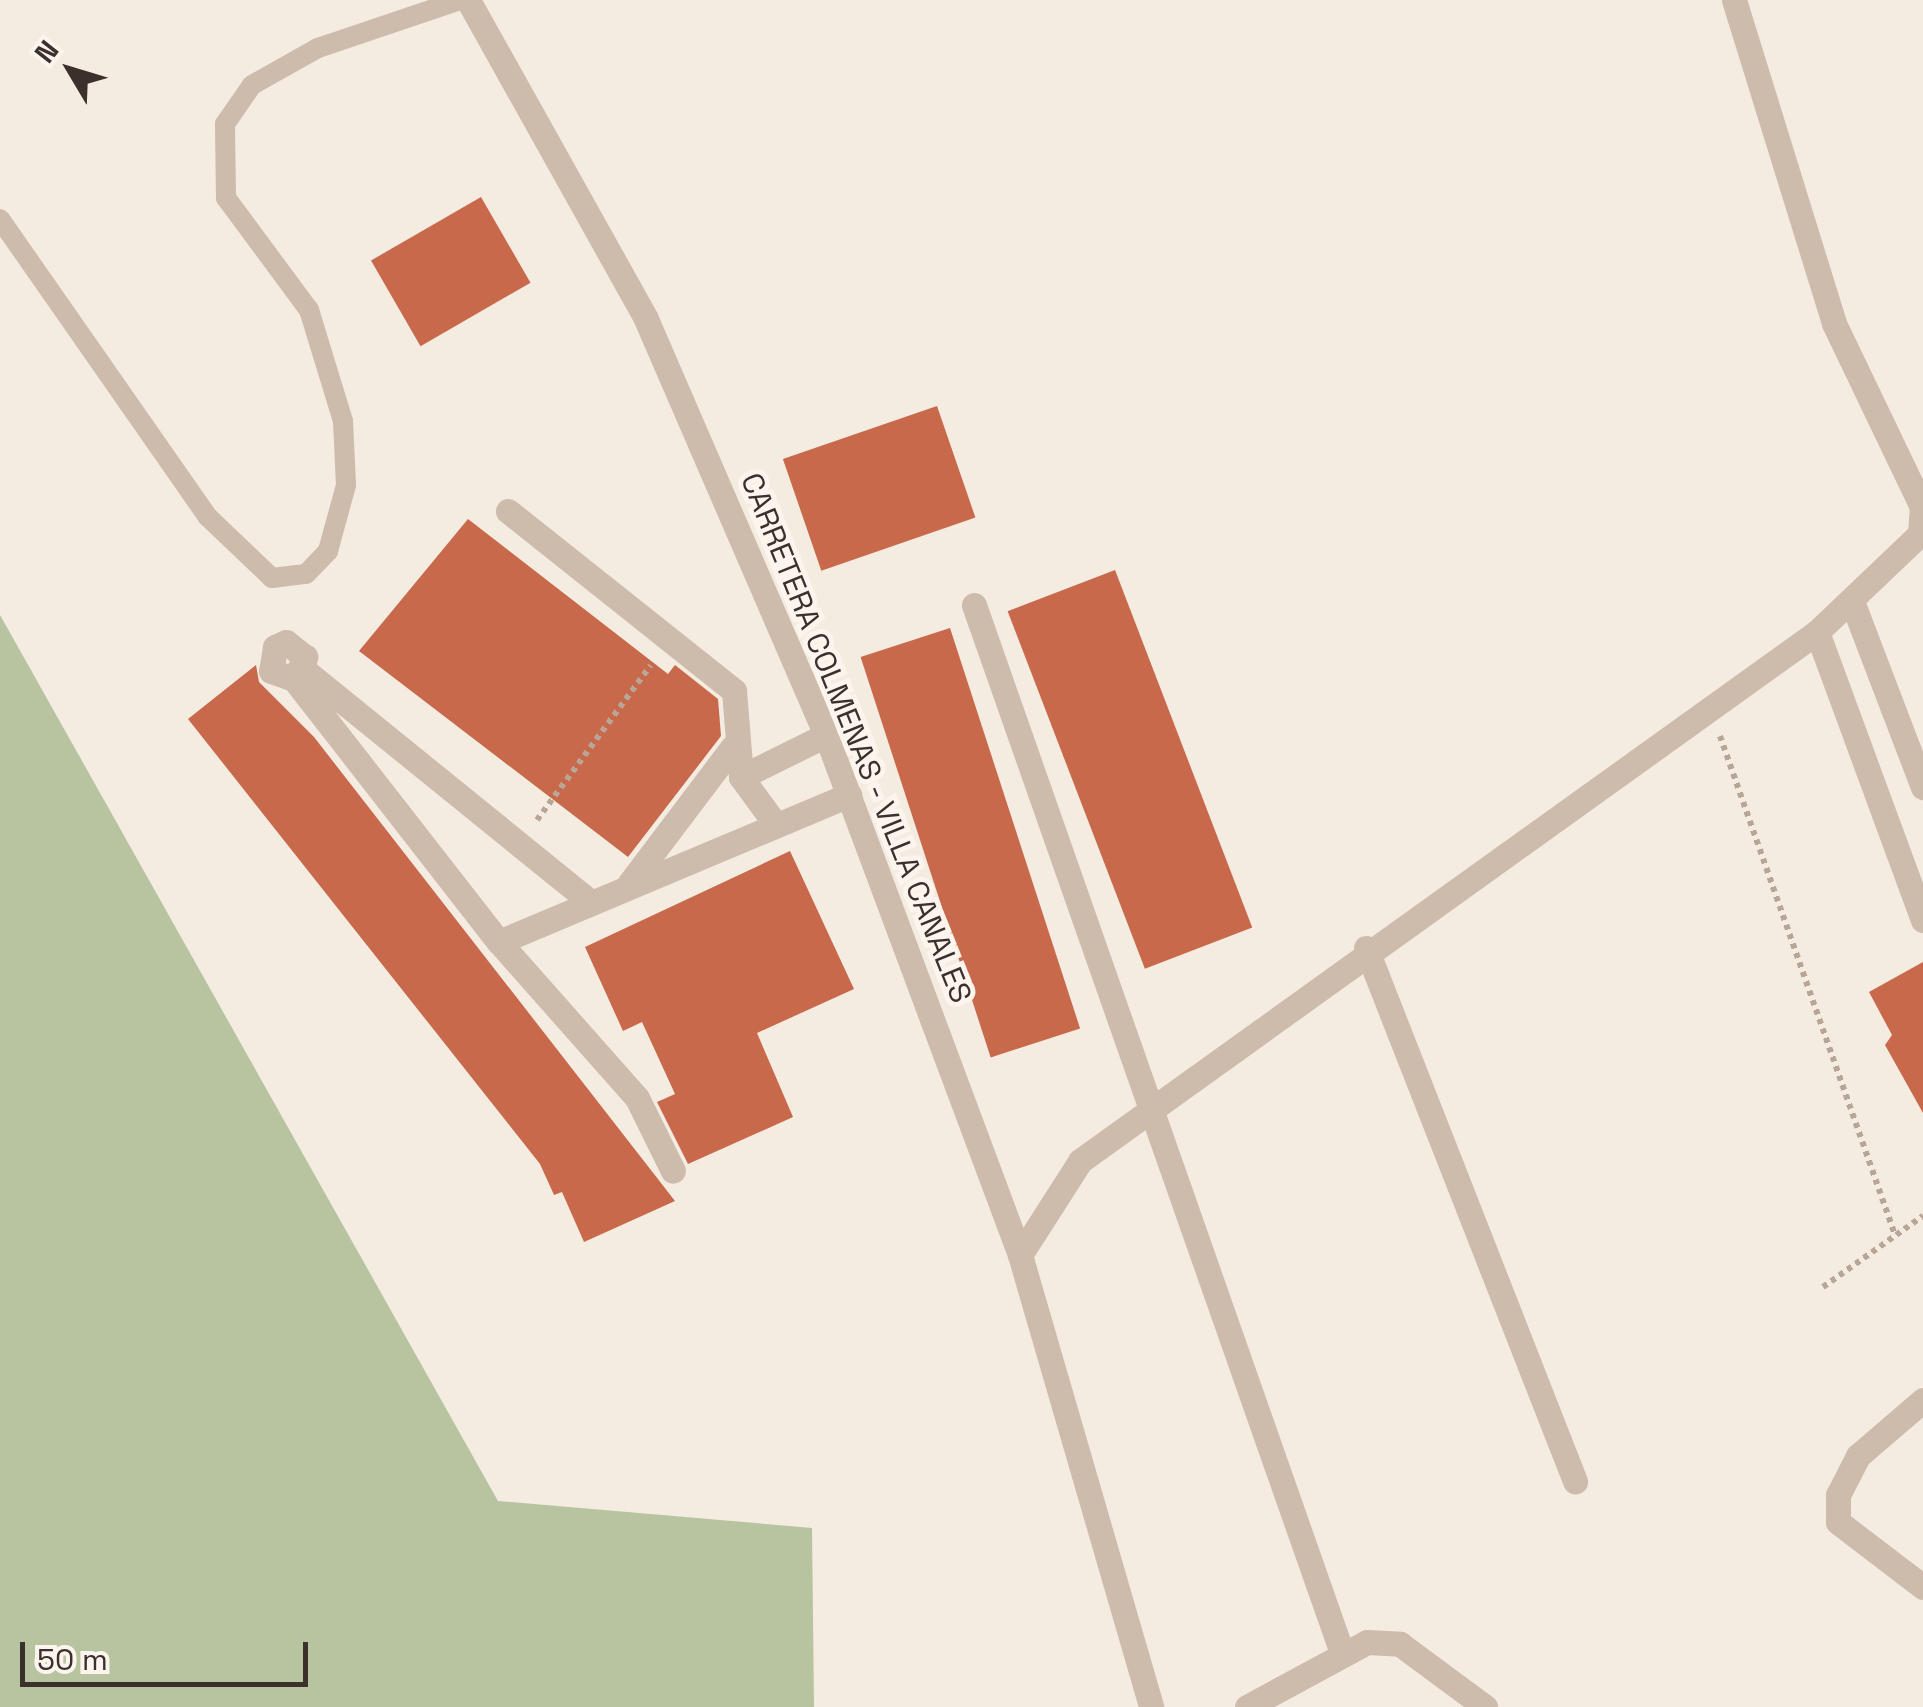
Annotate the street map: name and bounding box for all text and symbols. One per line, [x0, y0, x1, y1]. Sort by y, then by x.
north arrow [20, 20, 120, 120]
text: N [26, 33, 66, 70]
street label: CARRETERA COLMENAS - VILLA CANALES [732, 466, 980, 1010]
scale bar [25, 1622, 312, 1684]
text: 50 m [37, 1640, 108, 1679]

